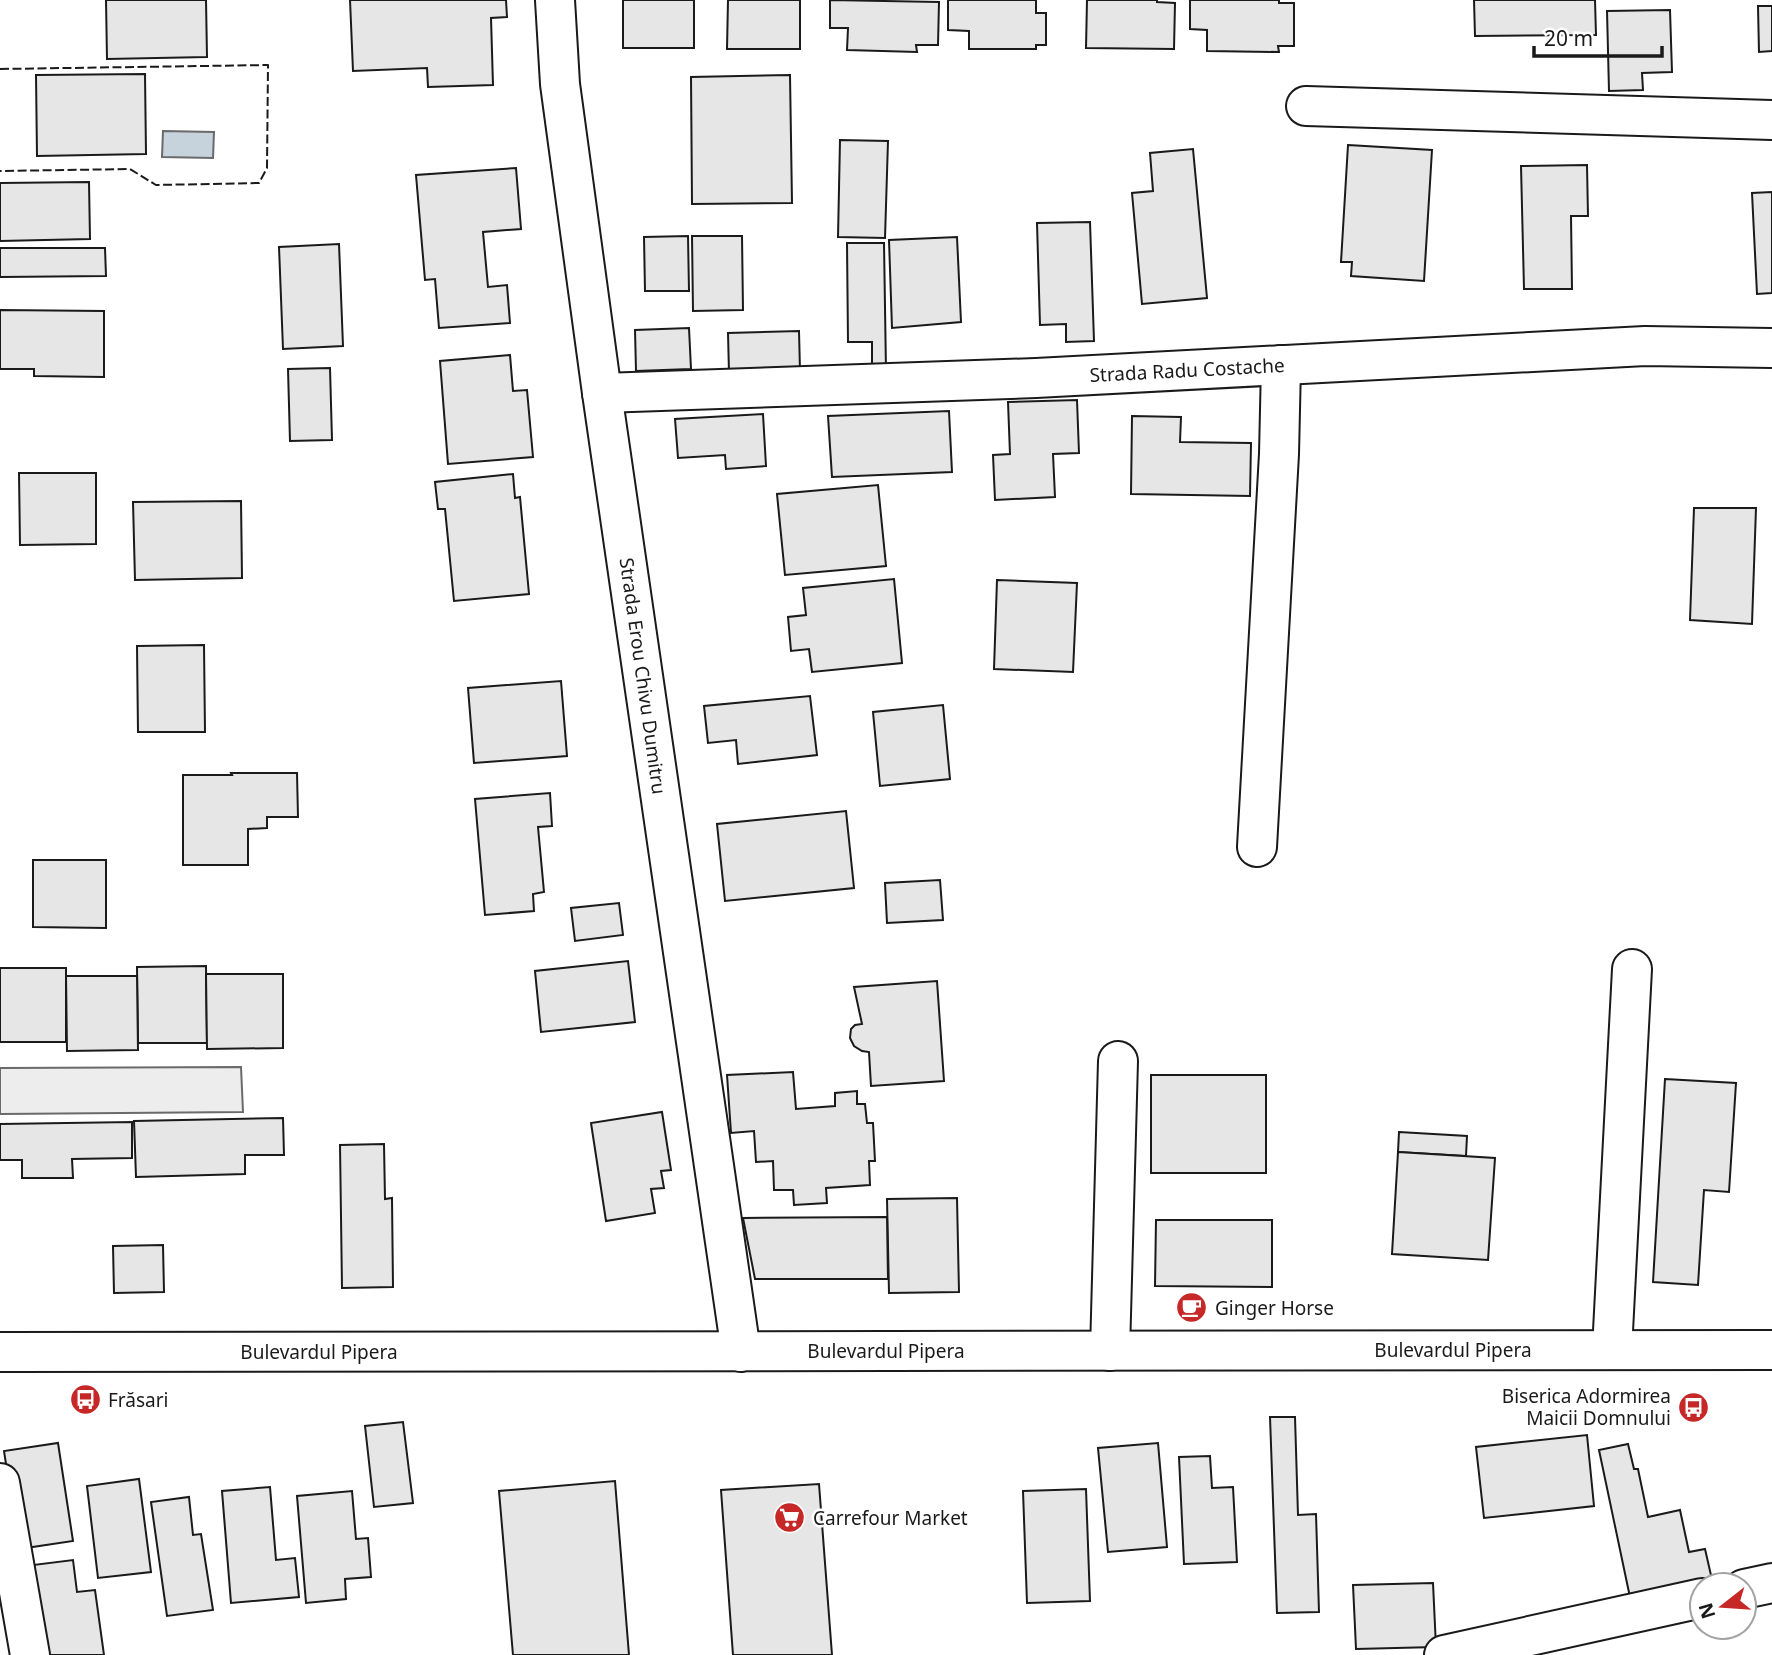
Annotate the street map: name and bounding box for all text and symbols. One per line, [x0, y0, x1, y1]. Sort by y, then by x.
scale bar [1534, 14, 1662, 58]
text: 20 m [1544, 24, 1593, 52]
street label: Strada Radu Costache [1089, 352, 1285, 388]
street label: Strada Erou Chivu Dumitru [614, 556, 672, 796]
cafe icon: Ginger Horse [1175, 1291, 1209, 1325]
place label: Ginger Horse [1215, 1295, 1334, 1321]
street label: Bulevardul Pipera [1374, 1337, 1532, 1363]
street label: Bulevardul Pipera [807, 1338, 965, 1364]
street label: Bulevardul Pipera [240, 1339, 398, 1365]
bus stop icon: Frăsari [68, 1383, 102, 1417]
place label: Biserica Adormirea Maicii Domnului [1502, 1383, 1671, 1431]
place label: Frăsari [108, 1387, 169, 1413]
bus stop icon: Biserica Adormirea Maicii Domnului [1677, 1390, 1711, 1424]
supermarket icon: Carrefour Market [773, 1501, 807, 1535]
place label: Carrefour Market [813, 1505, 968, 1531]
north arrow [1688, 1571, 1758, 1641]
text: N [1692, 1600, 1721, 1622]

